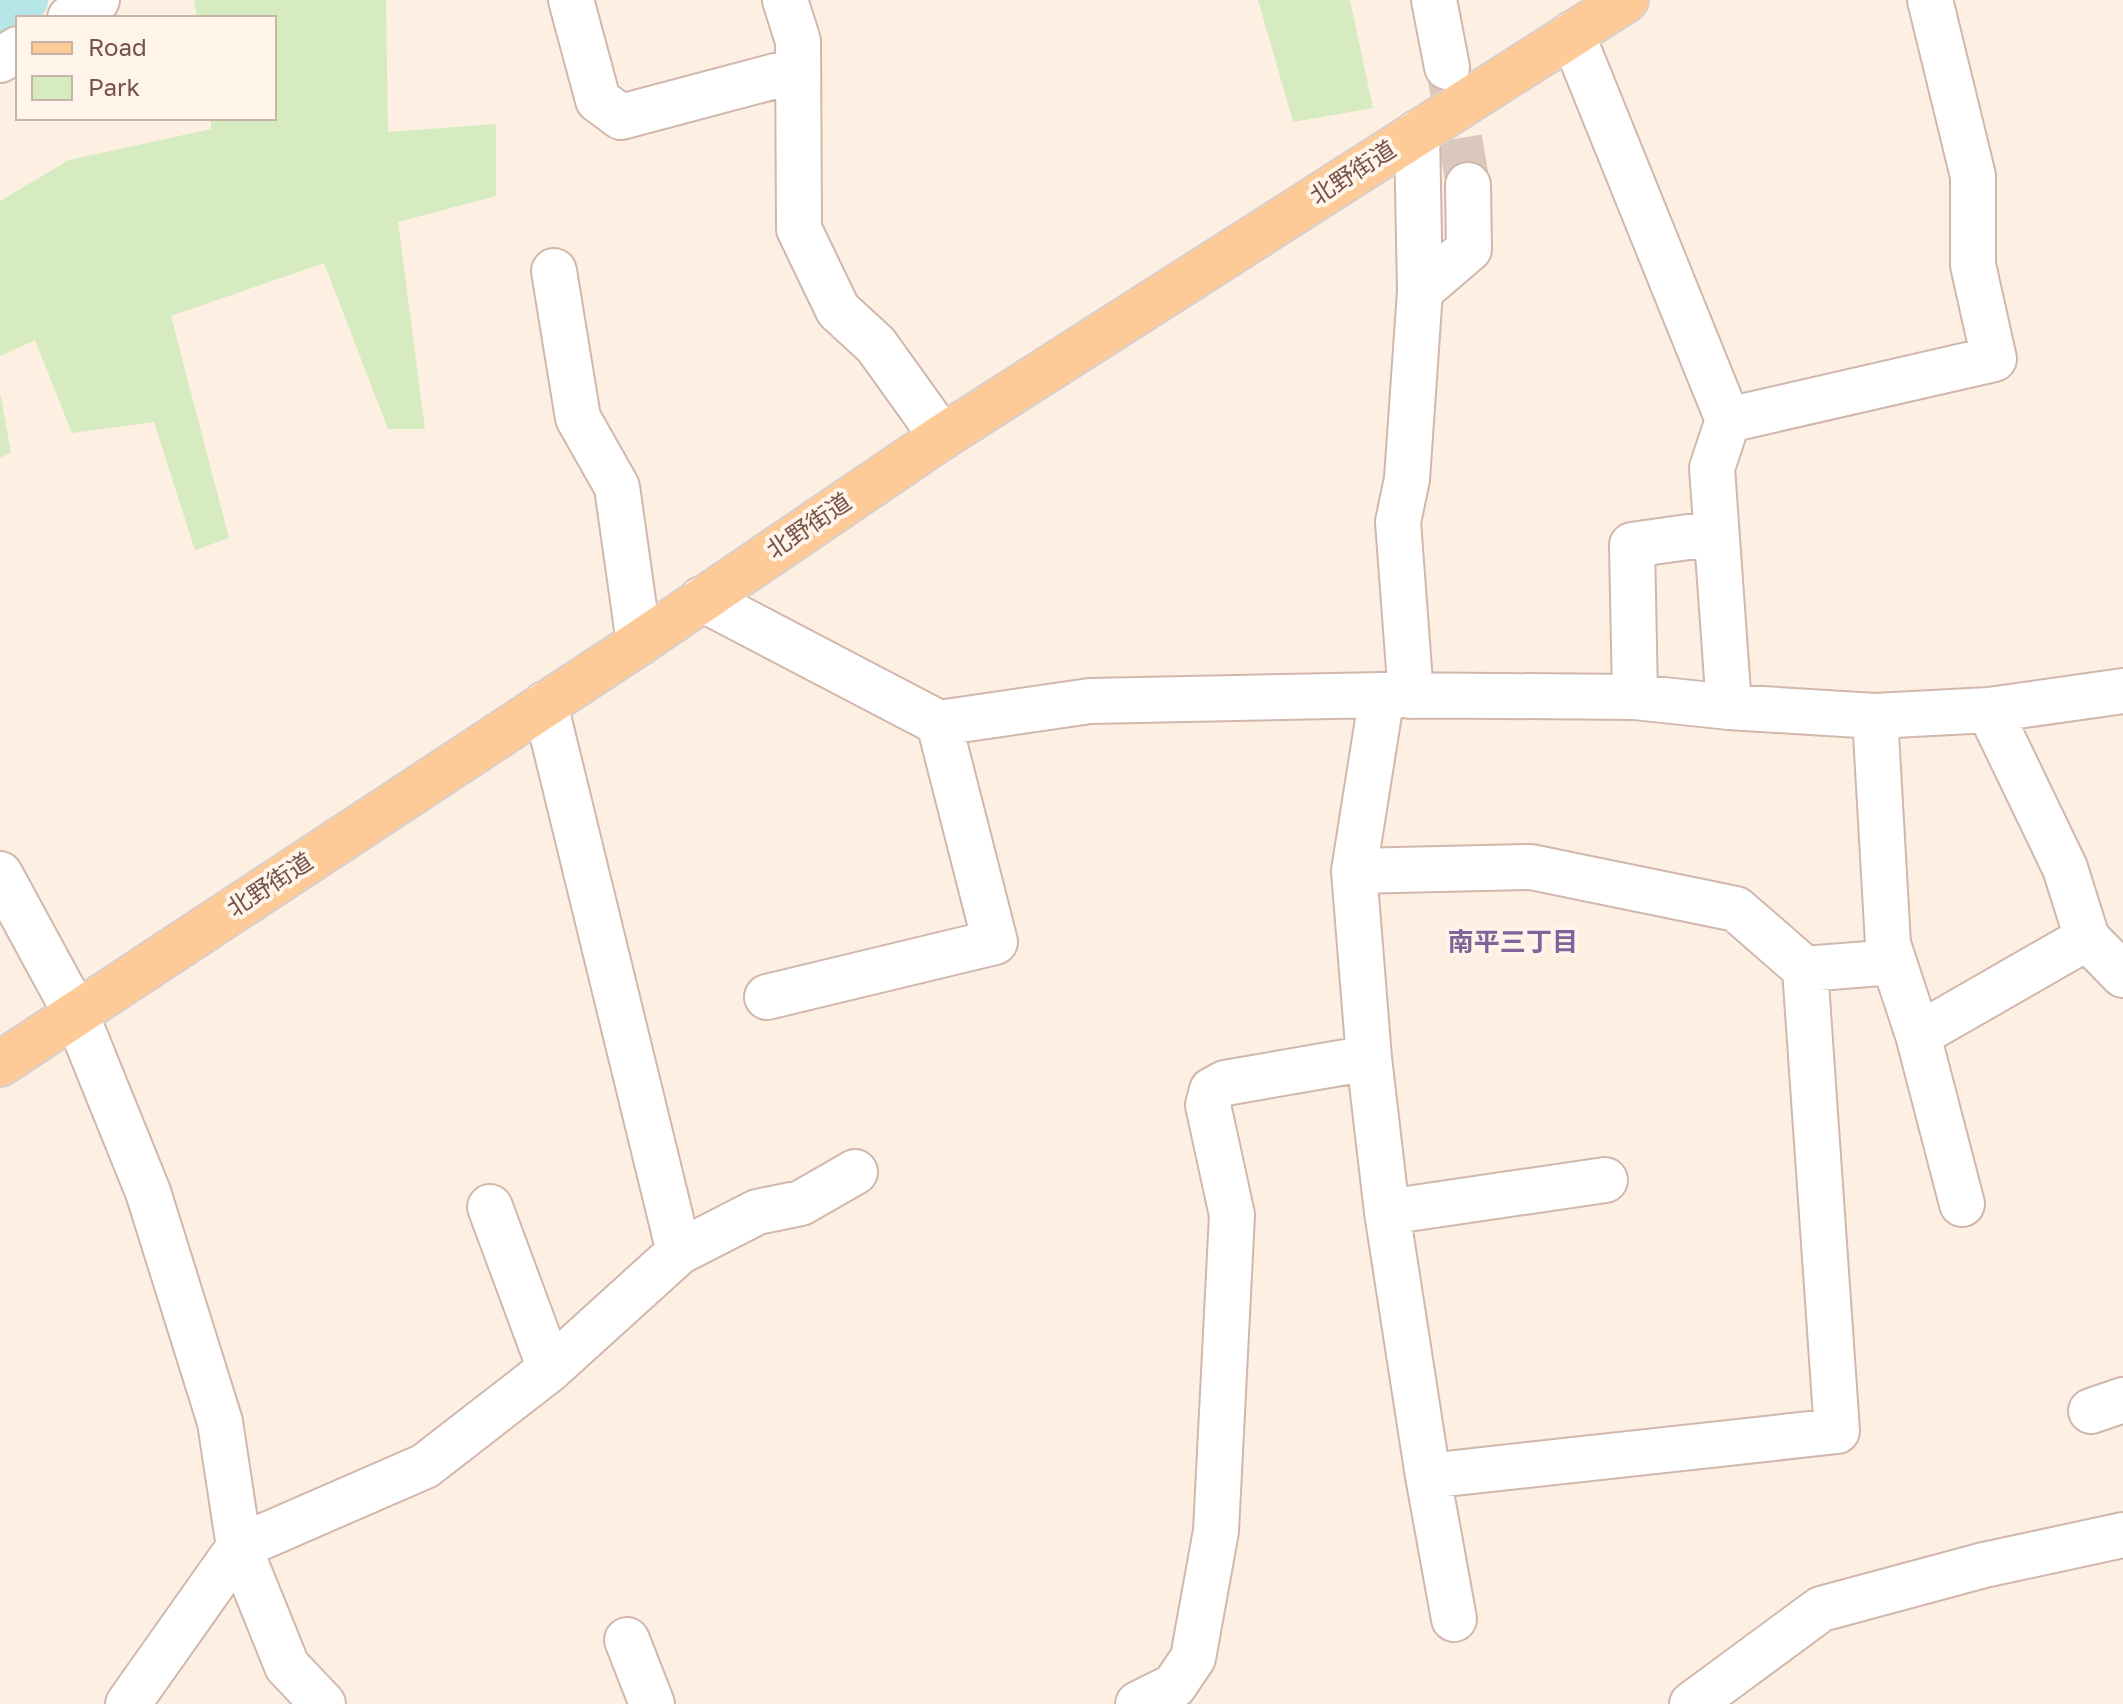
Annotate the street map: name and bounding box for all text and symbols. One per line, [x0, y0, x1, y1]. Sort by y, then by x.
legend [16, 16, 276, 120]
text: Road [88, 32, 147, 61]
text: Park [88, 72, 140, 101]
street label: 北野街道 [1304, 133, 1400, 210]
street label: 北野街道 [760, 486, 856, 564]
street label: 北野街道 [221, 845, 317, 922]
district label: 南平三丁目 [1448, 926, 1578, 957]

